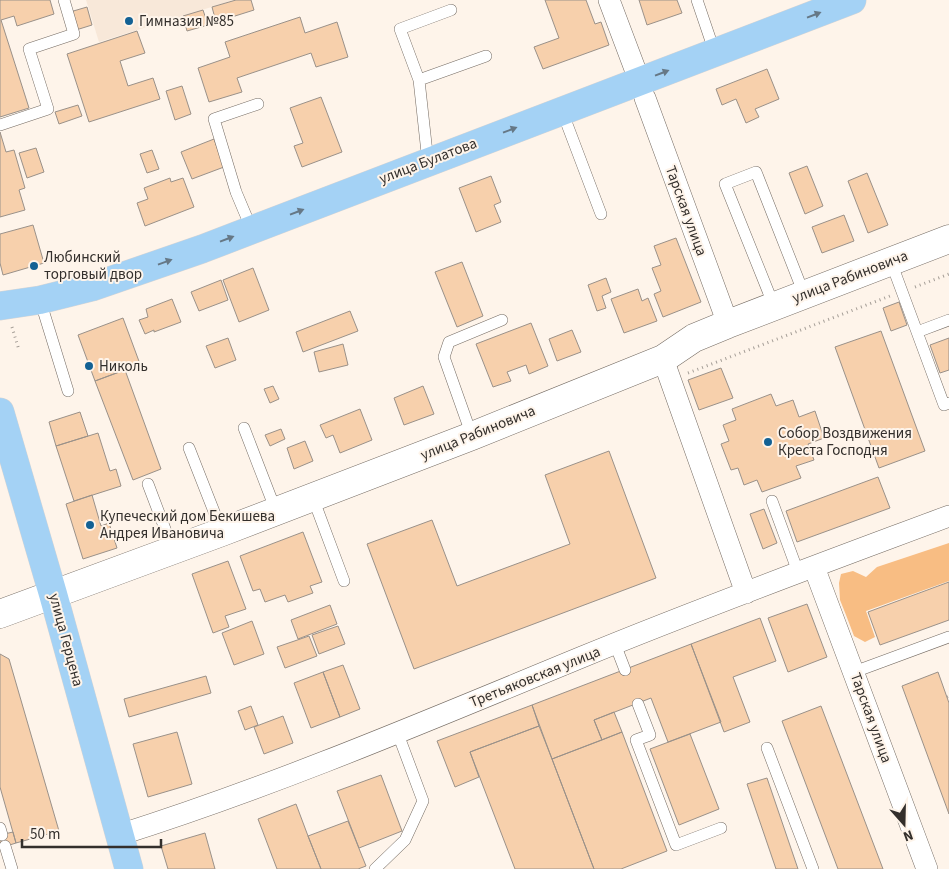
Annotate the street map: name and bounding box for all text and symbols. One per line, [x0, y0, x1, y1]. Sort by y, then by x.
one-way arrow [807, 10, 821, 18]
place label: Гимназия №85 [139, 11, 234, 32]
marker: Гимназия №85 [123, 15, 135, 27]
one-way arrow [655, 69, 670, 77]
one-way arrow [503, 126, 518, 134]
street label: улица Булатова [376, 133, 480, 189]
street label: Тарская улица [660, 163, 712, 259]
one-way arrow [290, 208, 305, 216]
one-way arrow [219, 235, 234, 243]
street label: улица Рабиновича [789, 245, 911, 309]
place label: Любинский торговый двор [44, 247, 142, 285]
one-way arrow [158, 258, 173, 266]
marker: Любинский торговый двор [28, 260, 40, 272]
place label: Николь [99, 356, 148, 377]
marker: Николь [83, 360, 95, 372]
street label: улица Рабиновича [417, 400, 539, 466]
place label: Собор Воздвижения Креста Господня [778, 423, 912, 461]
marker: Собор Воздвижения Креста Господня [762, 436, 774, 448]
place label: Купеческий дом Бекишева Андрея Ивановича [100, 506, 275, 544]
marker: Купеческий дом Бекишева Андрея Ивановича [84, 519, 96, 531]
street label: улица Герцена [43, 591, 89, 689]
street label: Третьяковская улица [466, 641, 604, 713]
street label: Тарская улица [845, 670, 897, 766]
north arrow [879, 799, 929, 849]
scale bar [22, 816, 161, 848]
text: 50 m [30, 824, 60, 845]
text: N [900, 824, 916, 846]

